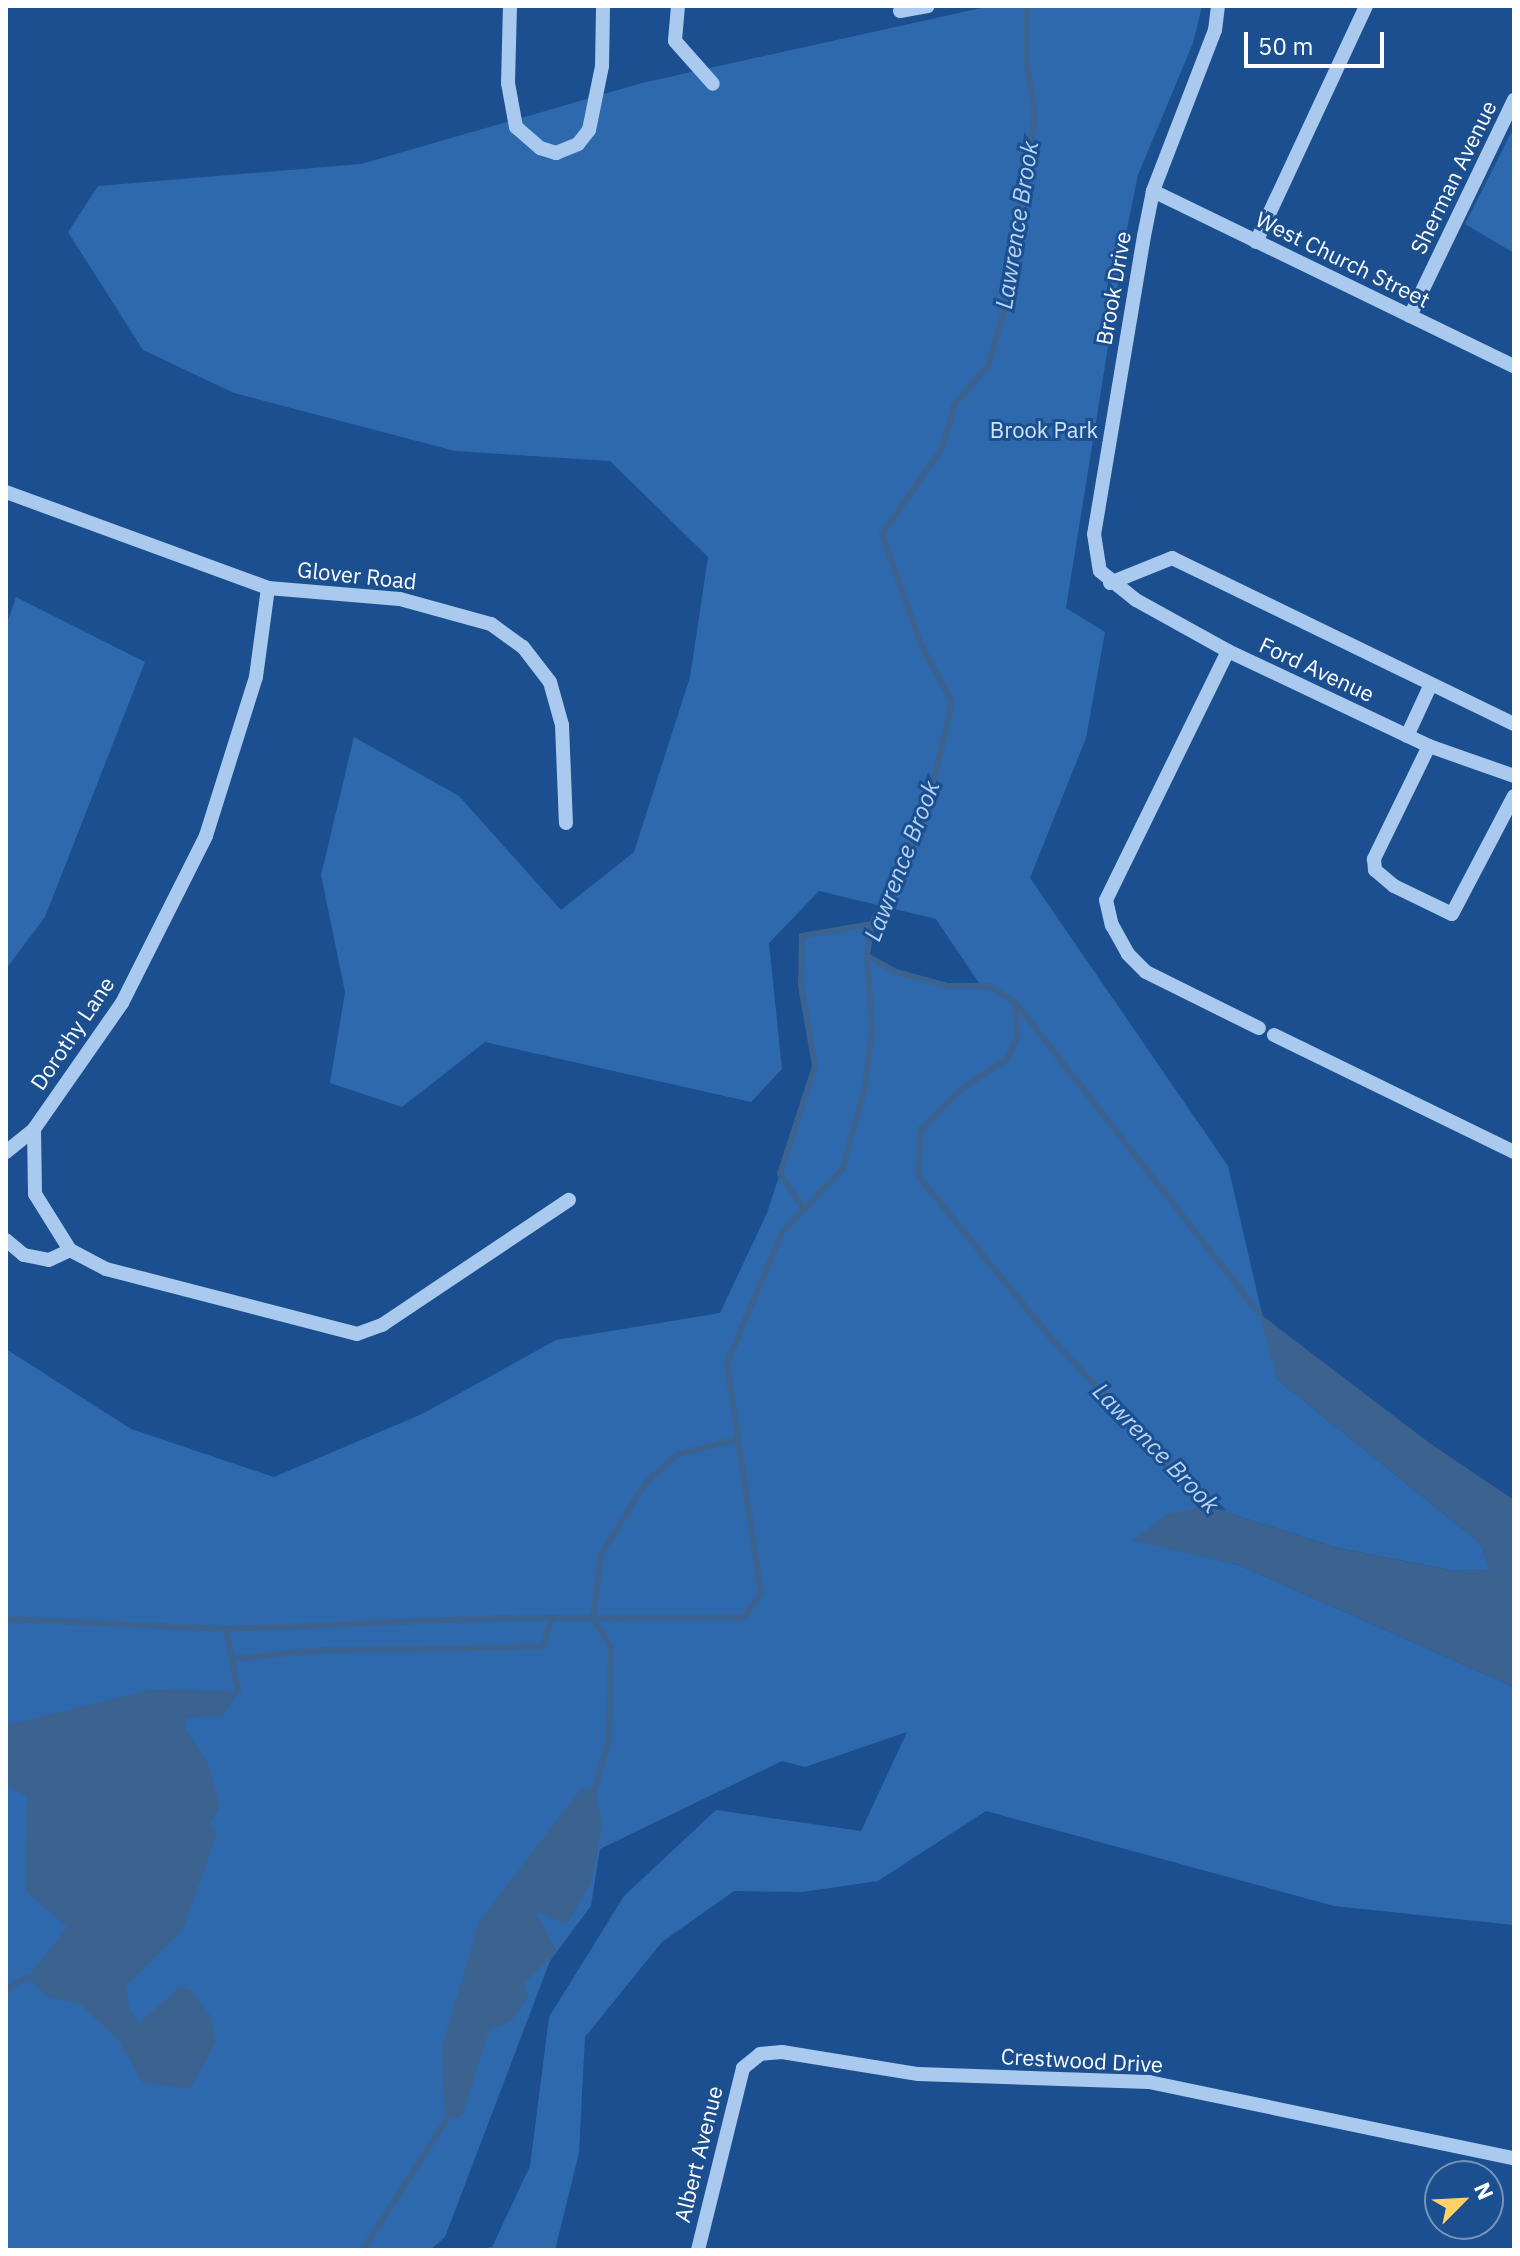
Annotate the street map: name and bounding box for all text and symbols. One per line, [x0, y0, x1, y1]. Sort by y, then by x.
scale bar [1248, 16, 1388, 66]
text: 50 m [1258, 30, 1313, 62]
street label: Sherman Avenue [1404, 96, 1502, 258]
water label: Lawrence Brook [990, 139, 1044, 311]
street label: West Church Street [1252, 205, 1434, 313]
street label: Brook Drive [1090, 229, 1136, 347]
park label: Brook Park [990, 417, 1098, 443]
street label: Glover Road [296, 556, 418, 594]
street label: Ford Avenue [1255, 631, 1379, 707]
water label: Lawrence Brook [858, 777, 946, 945]
street label: Dorothy Lane [24, 971, 120, 1095]
water label: Lawrence Brook [1087, 1377, 1225, 1519]
street label: Crestwood Drive [1000, 2043, 1164, 2077]
street label: Albert Avenue [668, 2083, 728, 2225]
north arrow [1424, 2160, 1504, 2240]
text: N [1468, 2178, 1501, 2204]

